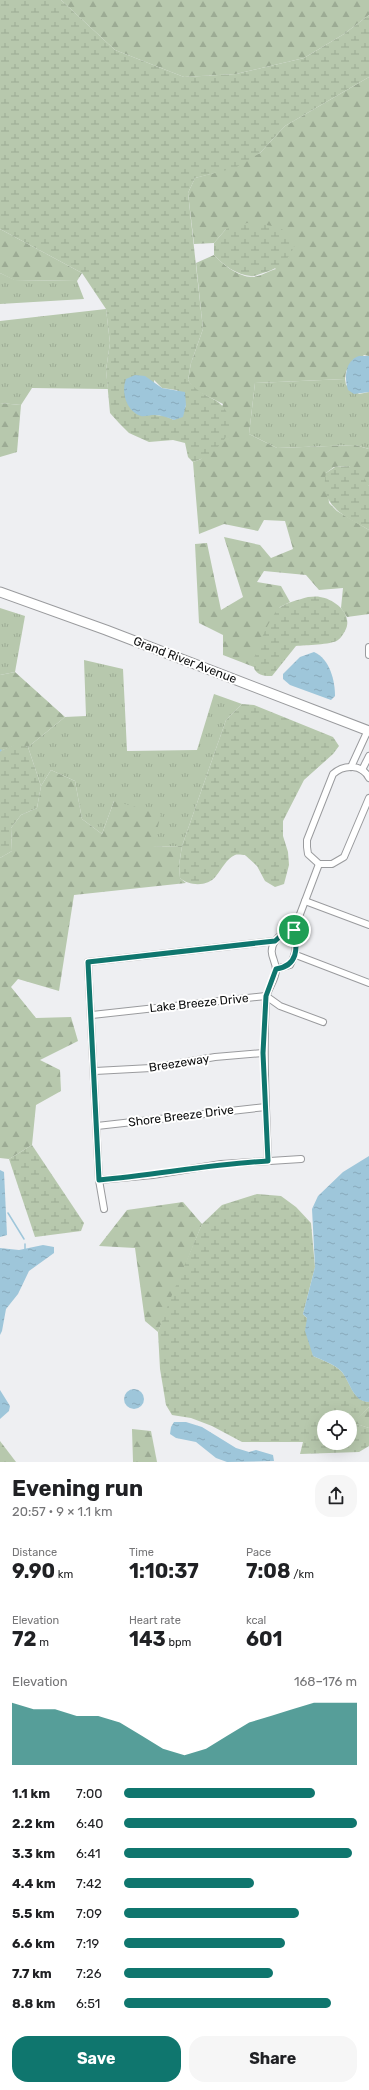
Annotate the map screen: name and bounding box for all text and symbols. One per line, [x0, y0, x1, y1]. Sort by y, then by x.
street label: Grand River Avenue [131, 634, 239, 686]
pin [277, 913, 311, 947]
icon: arrive [283, 919, 305, 941]
street label: Lake Breeze Drive [149, 991, 249, 1015]
street label: Breezeway [148, 1051, 211, 1075]
street label: Shore Breeze Drive [127, 1103, 235, 1129]
map controls [317, 1410, 357, 1450]
button: locate [317, 1410, 357, 1450]
text: Evening run [12, 1475, 143, 1502]
button: share [315, 1475, 357, 1517]
text: 20:57 · 9 × 1.1 km [12, 1504, 113, 1519]
text: Distance [12, 1546, 57, 1559]
text: Time [129, 1546, 154, 1559]
text: Pace [246, 1546, 271, 1559]
text: 9.90 [12, 1559, 55, 1583]
text: 1:10:37 [129, 1559, 199, 1583]
text: 7:08 [246, 1559, 290, 1583]
text: km [55, 1568, 73, 1581]
text: /km [290, 1568, 314, 1581]
text: Elevation [12, 1614, 59, 1627]
text: Heart rate [129, 1614, 181, 1627]
text: kcal [246, 1614, 266, 1627]
text: 72 [12, 1627, 36, 1651]
text: 143 [129, 1627, 166, 1651]
text: 601 [246, 1627, 283, 1651]
text: m [36, 1636, 49, 1649]
text: bpm [166, 1636, 191, 1649]
text: Elevation [12, 1674, 68, 1689]
text: 168–176 m [294, 1674, 357, 1689]
text: 1.1 km [12, 1786, 50, 1801]
text: 7:00 [76, 1786, 103, 1801]
text: 2.2 km [12, 1816, 55, 1831]
text: 6:40 [76, 1816, 104, 1831]
text: 3.3 km [12, 1846, 55, 1861]
text: 6:41 [76, 1846, 101, 1861]
text: 4.4 km [12, 1876, 56, 1891]
text: 7:42 [76, 1876, 102, 1891]
text: 5.5 km [12, 1906, 55, 1921]
text: 7:09 [76, 1906, 102, 1921]
text: 6.6 km [12, 1936, 55, 1951]
text: 7:19 [76, 1936, 99, 1951]
text: 7.7 km [12, 1966, 52, 1981]
text: 7:26 [76, 1966, 101, 1981]
text: 8.8 km [12, 1996, 55, 2011]
text: 6:51 [76, 1996, 100, 2011]
button: Save [12, 2036, 181, 2082]
button: Share [189, 2036, 357, 2082]

